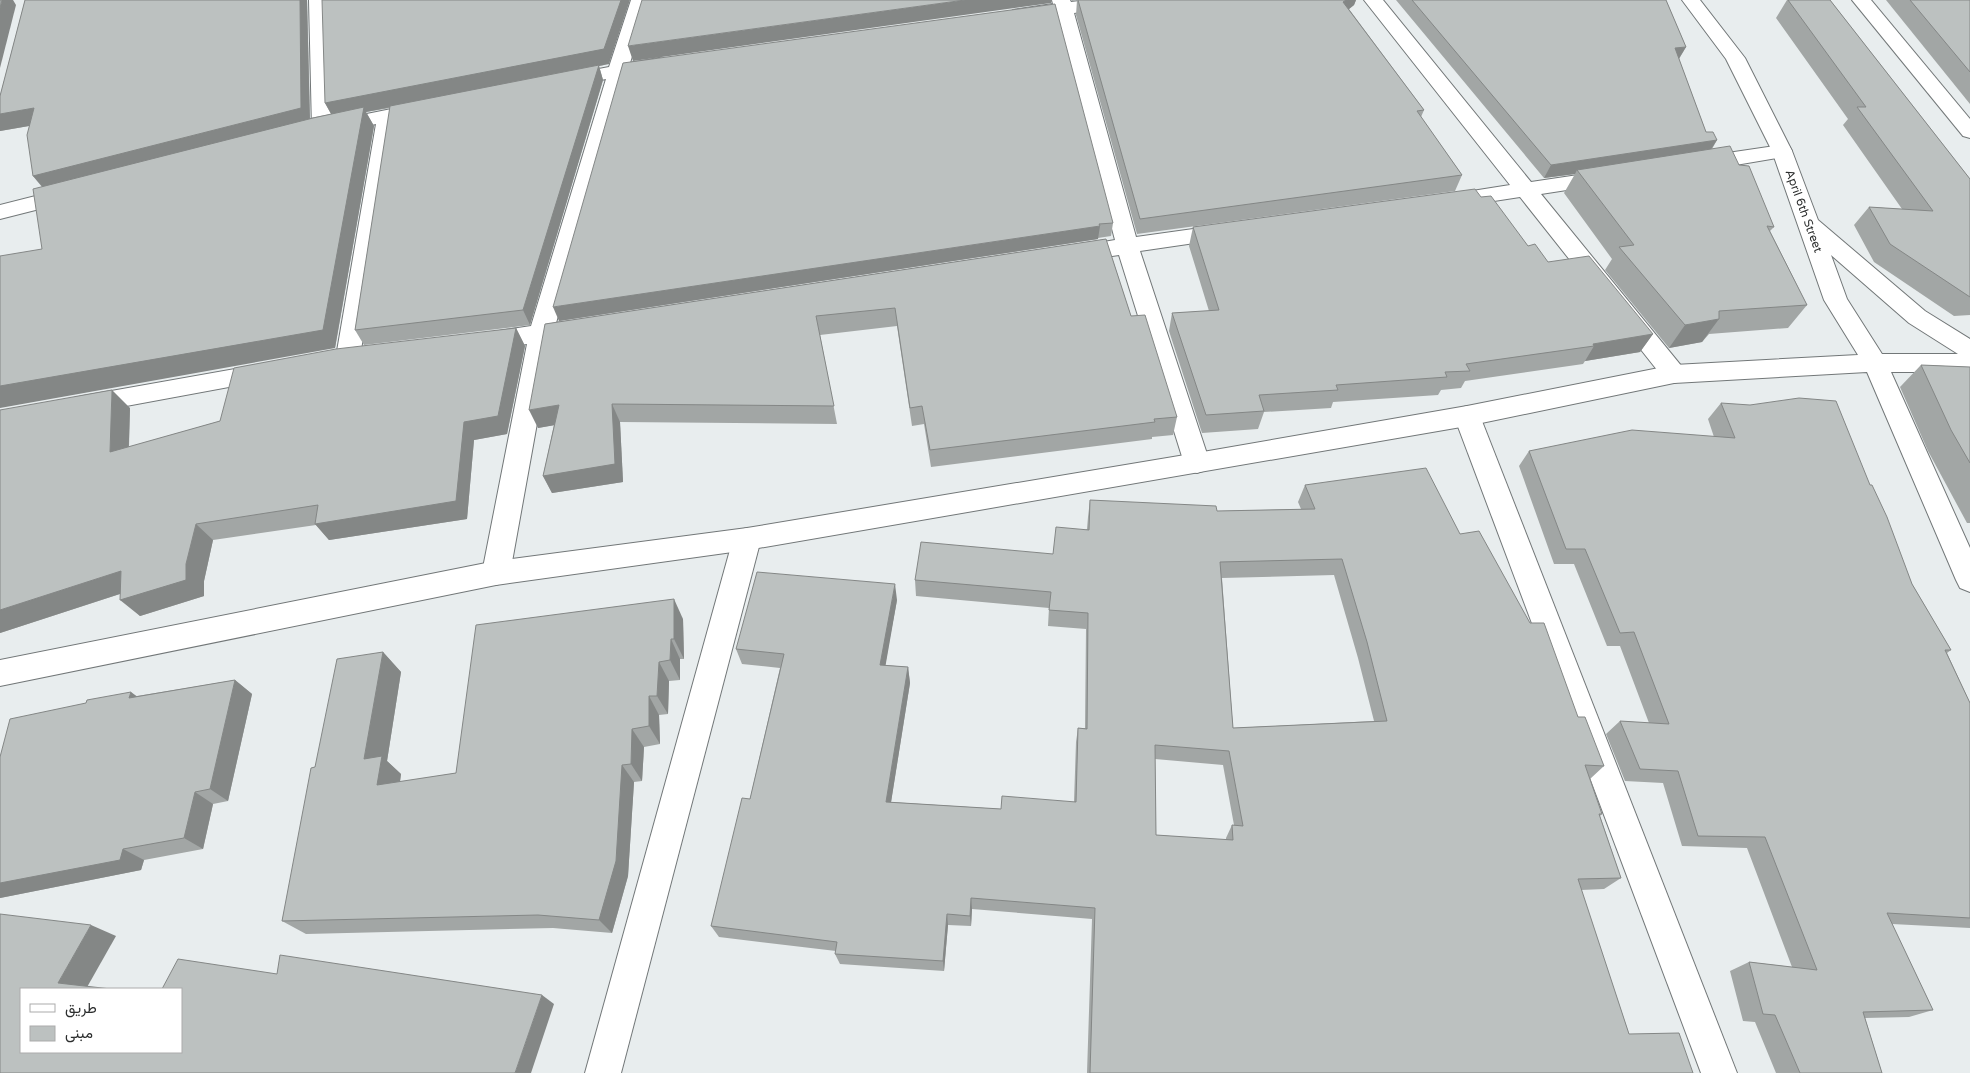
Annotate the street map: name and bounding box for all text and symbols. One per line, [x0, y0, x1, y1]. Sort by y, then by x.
street label: April 6th Street [1783, 168, 1826, 255]
legend [20, 988, 182, 1053]
text: طريق [65, 999, 97, 1018]
text: مبنى [65, 1024, 93, 1043]

